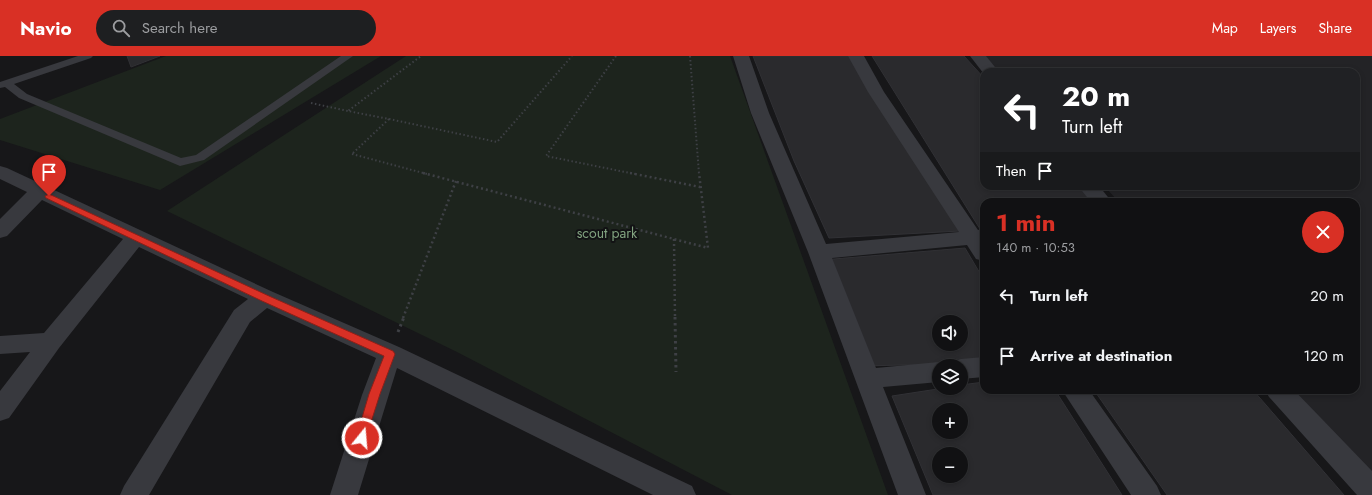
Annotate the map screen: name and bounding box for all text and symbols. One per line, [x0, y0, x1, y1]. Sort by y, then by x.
search box [96, 10, 376, 46]
text: Navio [20, 15, 72, 42]
icon: search [110, 17, 132, 39]
text: Search here [142, 17, 218, 39]
text: Map [1212, 18, 1238, 38]
text: Layers [1260, 18, 1296, 38]
text: Share [1318, 18, 1352, 38]
text: 20 m [1062, 76, 1130, 117]
icon: left [996, 84, 1048, 136]
text: Turn left [1062, 114, 1122, 140]
pin [32, 155, 66, 196]
text: Then [996, 160, 1026, 182]
icon: arrive [1034, 160, 1056, 182]
icon: arrive [38, 161, 60, 183]
text: 1 min [996, 205, 1056, 240]
button: close [1302, 211, 1344, 253]
park label: scout park [577, 223, 638, 243]
text: 140 m · 10:53 [996, 238, 1075, 257]
icon: left [996, 285, 1018, 307]
text: Turn left [1030, 285, 1088, 307]
text: 20 m [1310, 285, 1344, 307]
map controls [932, 315, 968, 483]
button: sound [932, 315, 968, 351]
icon: arrive [996, 345, 1018, 367]
text: Arrive at destination [1030, 345, 1172, 367]
text: 120 m [1304, 345, 1344, 367]
button: layers [932, 359, 968, 395]
button: + [932, 403, 968, 439]
position arrow [341, 417, 383, 459]
button: − [932, 447, 968, 483]

